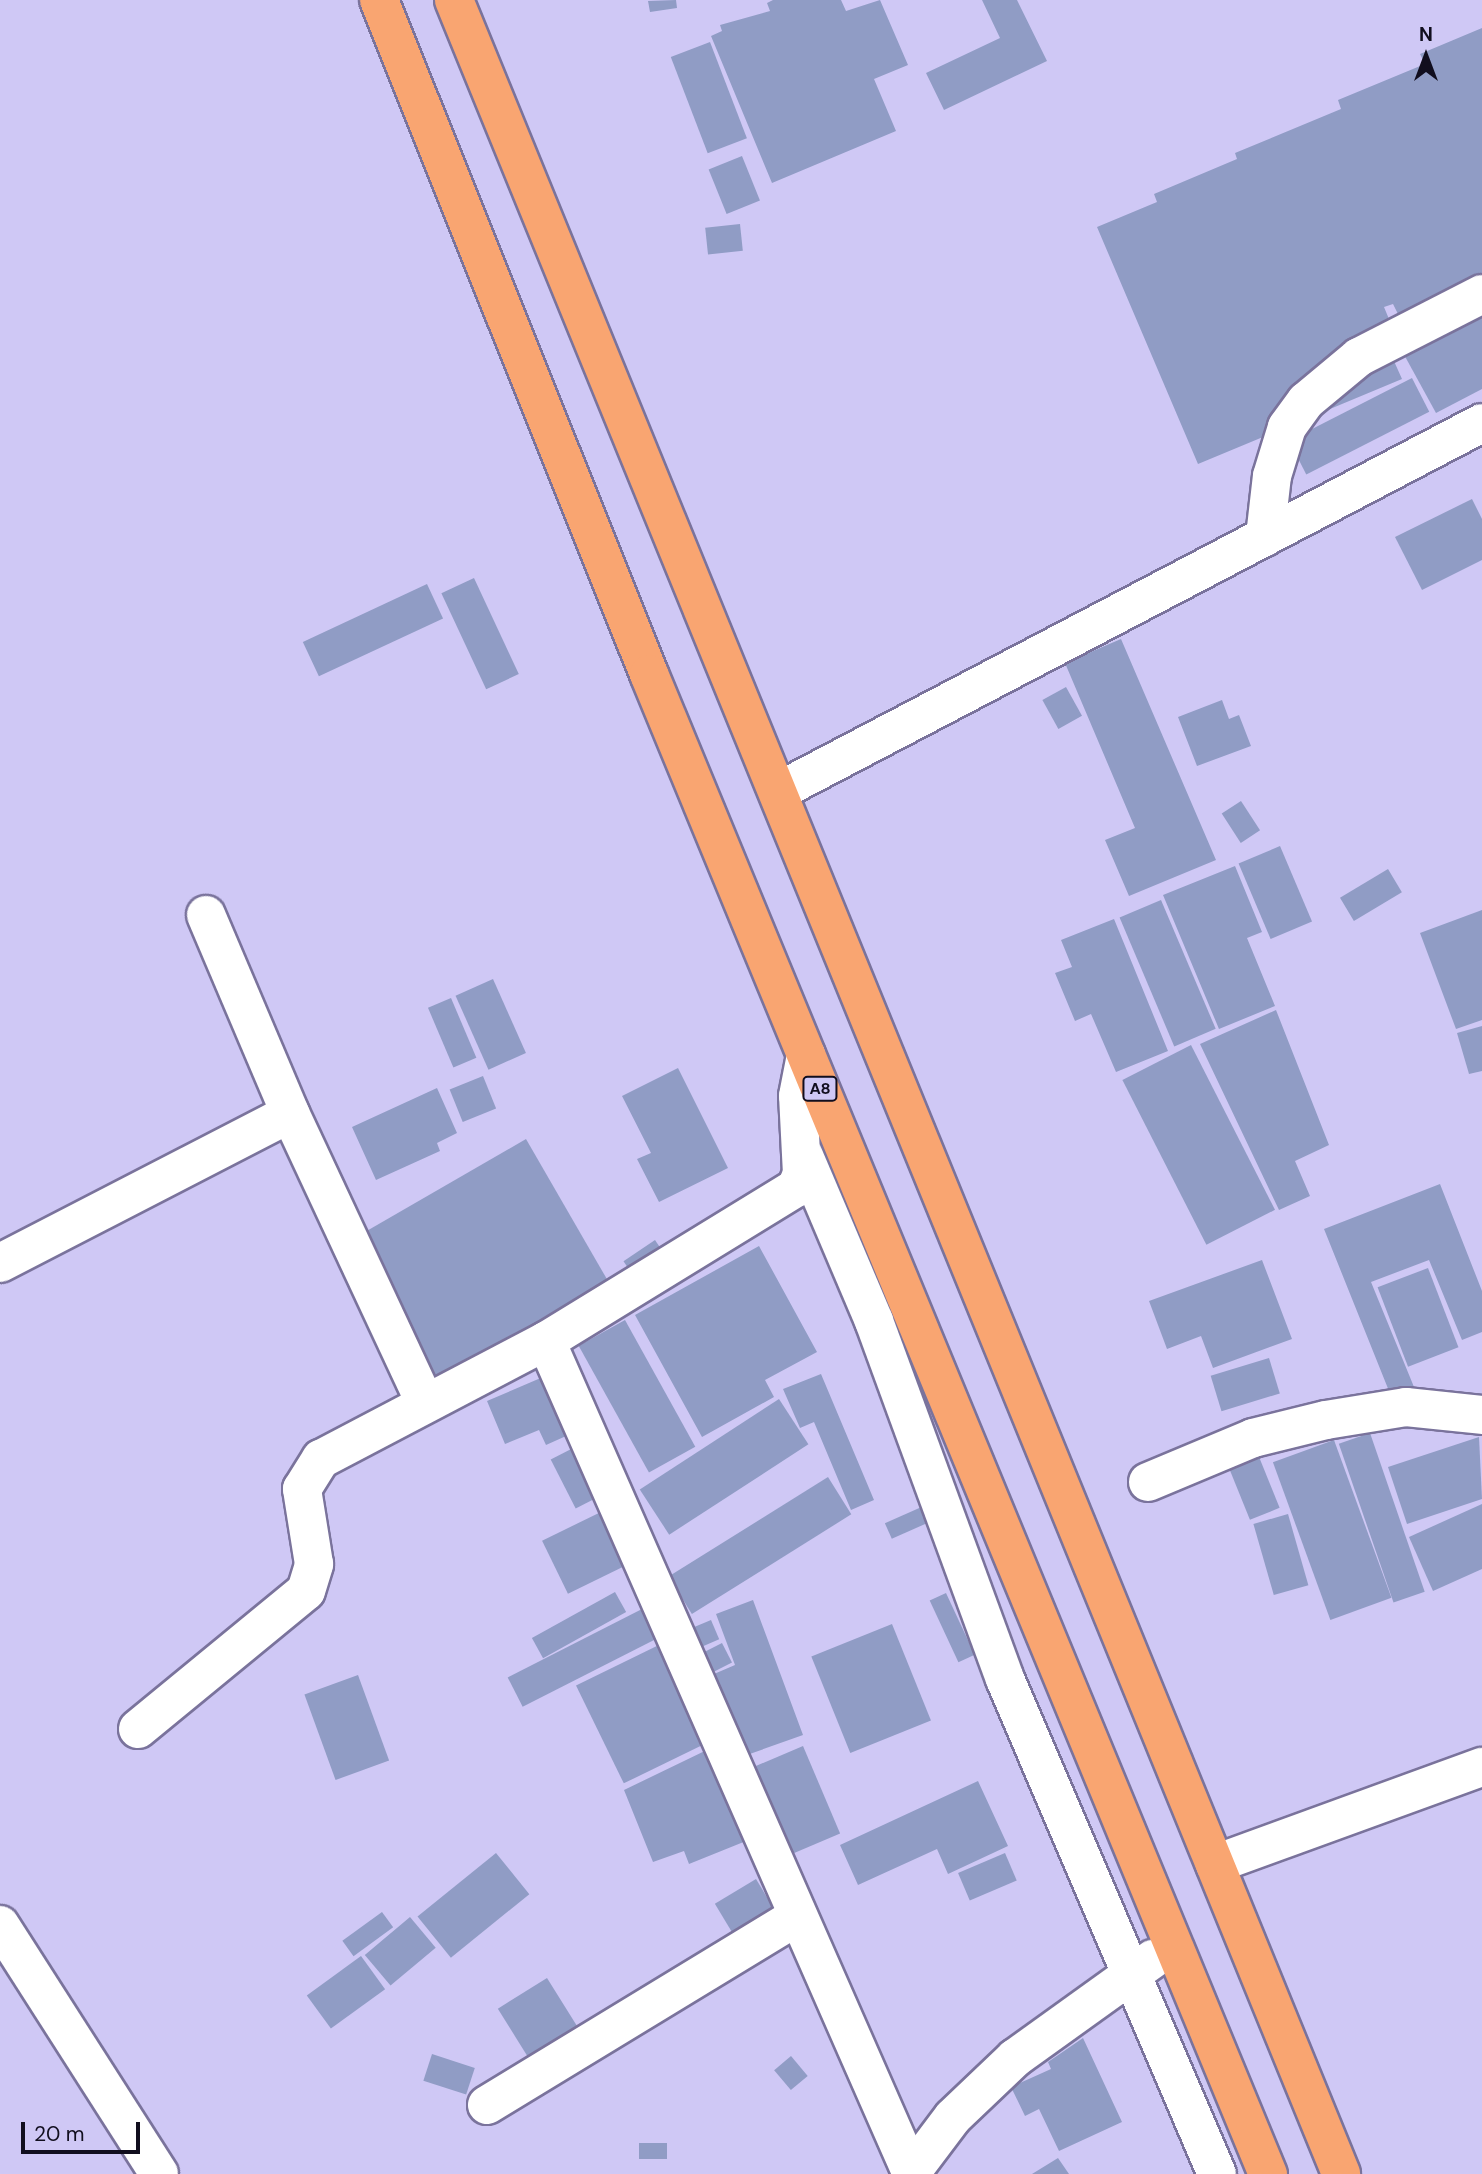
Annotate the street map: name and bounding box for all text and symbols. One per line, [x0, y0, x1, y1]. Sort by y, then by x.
north arrow [1391, 21, 1461, 91]
text: N [1419, 22, 1433, 47]
road number: A8 [801, 1077, 839, 1102]
scale bar [24, 2108, 144, 2152]
text: 20 m [34, 2120, 85, 2148]

